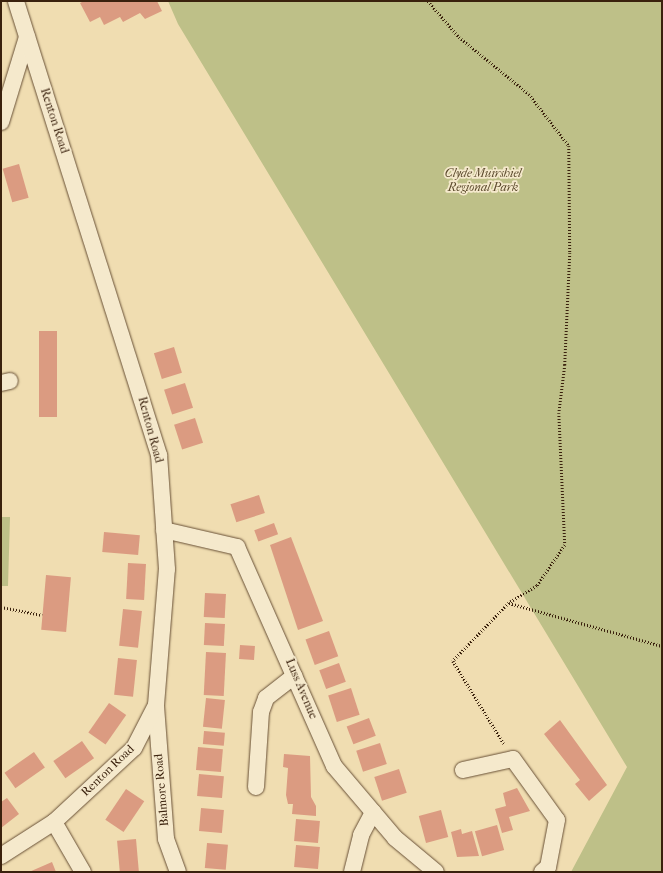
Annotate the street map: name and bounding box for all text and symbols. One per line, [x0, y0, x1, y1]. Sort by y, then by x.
street label: Renton Road [37, 86, 71, 156]
park label: Clyde Muirshiel Regional Park [445, 167, 521, 195]
street label: Renton Road [134, 395, 166, 465]
street label: Luss Avenue [282, 657, 320, 721]
street label: Renton Road [79, 742, 137, 800]
street label: Balmore Road [152, 753, 172, 827]

